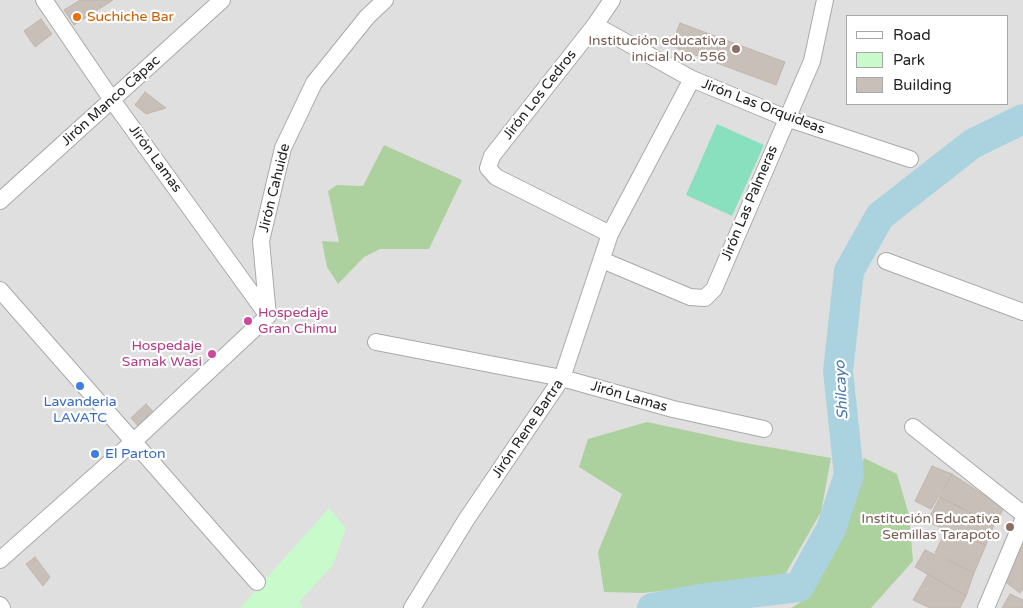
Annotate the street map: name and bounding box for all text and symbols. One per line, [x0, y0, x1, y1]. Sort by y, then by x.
place label: Suchiche Bar [87, 9, 174, 25]
marker: Suchiche Bar [71, 11, 83, 23]
legend [846, 15, 1008, 105]
text: Road [893, 26, 931, 44]
place label: Institución educativa inicial No. 556 [588, 33, 726, 65]
marker: Institución educativa inicial No. 556 [730, 43, 742, 55]
street label: Jirón Los Cedros [500, 47, 580, 143]
text: Park [893, 51, 925, 69]
street label: Jirón Manco Cápac [58, 52, 164, 150]
street label: Jirón Las Orquideas [699, 76, 827, 138]
text: Building [893, 76, 952, 94]
street label: Jirón Lamas [125, 122, 185, 196]
street label: Jirón Cahuide [256, 142, 294, 234]
street label: Jirón Las Palmeras [718, 143, 782, 263]
place label: Hospedaje Gran Chimu [258, 305, 337, 338]
marker: Hospedaje Gran Chimu [242, 315, 254, 327]
place label: Hospedaje Samak Wasi [122, 338, 202, 371]
marker: Hospedaje Samak Wasi [206, 348, 218, 360]
water label: Shilcayo [831, 360, 853, 420]
street label: Jirón Rene Bartra [489, 376, 567, 482]
street label: Jirón Lamas [589, 378, 669, 416]
marker: Lavanderia LAVATC [74, 380, 86, 392]
place label: Lavanderia LAVATC [43, 394, 117, 427]
place label: El Parton [105, 446, 166, 462]
marker: El Parton [89, 448, 101, 460]
place label: Institución Educativa Semillas Tarapoto [861, 511, 1000, 544]
marker: Institución Educativa Semillas Tarapoto [1004, 521, 1016, 533]

